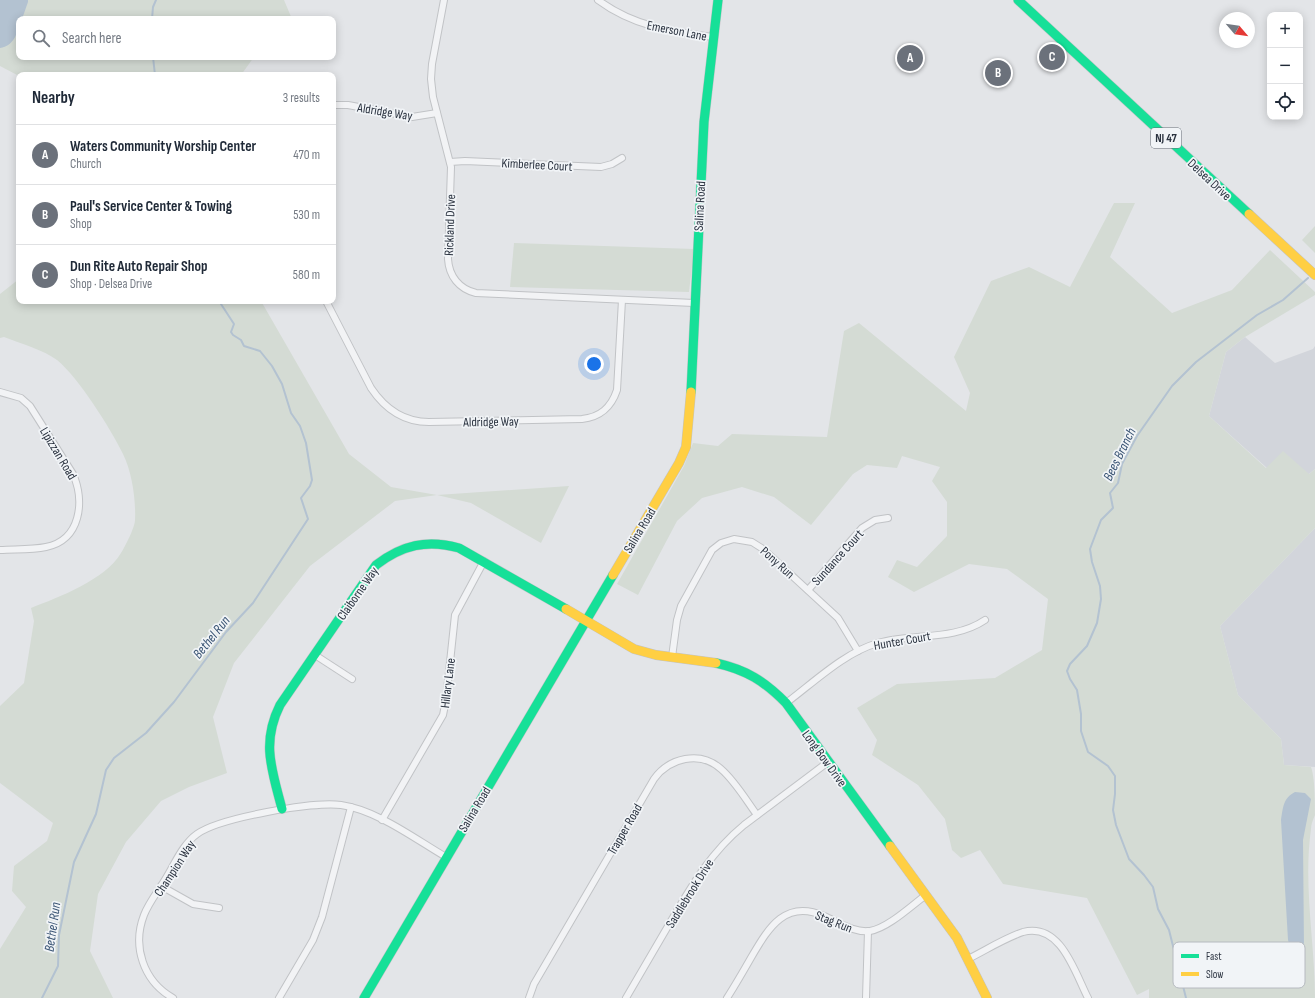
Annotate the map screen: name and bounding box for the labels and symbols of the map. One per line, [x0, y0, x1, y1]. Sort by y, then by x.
north arrow [1219, 12, 1255, 48]
street label: Emerson Lane [645, 17, 708, 45]
pin: C [1039, 42, 1065, 72]
pin: A [897, 43, 923, 73]
pin: B [985, 58, 1011, 88]
street label: Aldridge Way [355, 100, 414, 124]
road number: NJ 47 [1151, 128, 1181, 148]
street label: Kimberlee Court [501, 155, 573, 175]
street label: Delsea Drive [1184, 156, 1234, 204]
street label: Salina Road [691, 181, 709, 231]
street label: Rickland Drive [441, 194, 459, 256]
your location [584, 354, 604, 374]
street label: Aldridge Way [462, 414, 519, 431]
street label: Lipizzan Road [36, 424, 80, 483]
water label: Bees Branch [1099, 425, 1140, 484]
street label: Salina Road [620, 505, 660, 556]
street label: Sundance Court [808, 526, 867, 589]
street label: Pony Run [757, 543, 798, 582]
street label: Claiborne Way [334, 564, 382, 623]
water label: Bethel Run [189, 613, 234, 662]
street label: Hunter Court [872, 628, 932, 654]
street label: Hillary Lane [437, 657, 459, 709]
street label: Long Bow Drive [798, 727, 850, 790]
street label: Salina Road [455, 784, 495, 835]
street label: Trapper Road [604, 801, 646, 858]
street label: Champion Way [151, 837, 199, 900]
street label: Saddlebrook Drive [662, 856, 717, 931]
water label: Bethel Run [41, 901, 64, 953]
street label: Stag Run [813, 907, 855, 937]
legend [1173, 942, 1305, 988]
text: Fast [1206, 950, 1222, 963]
text: Slow [1206, 968, 1223, 981]

